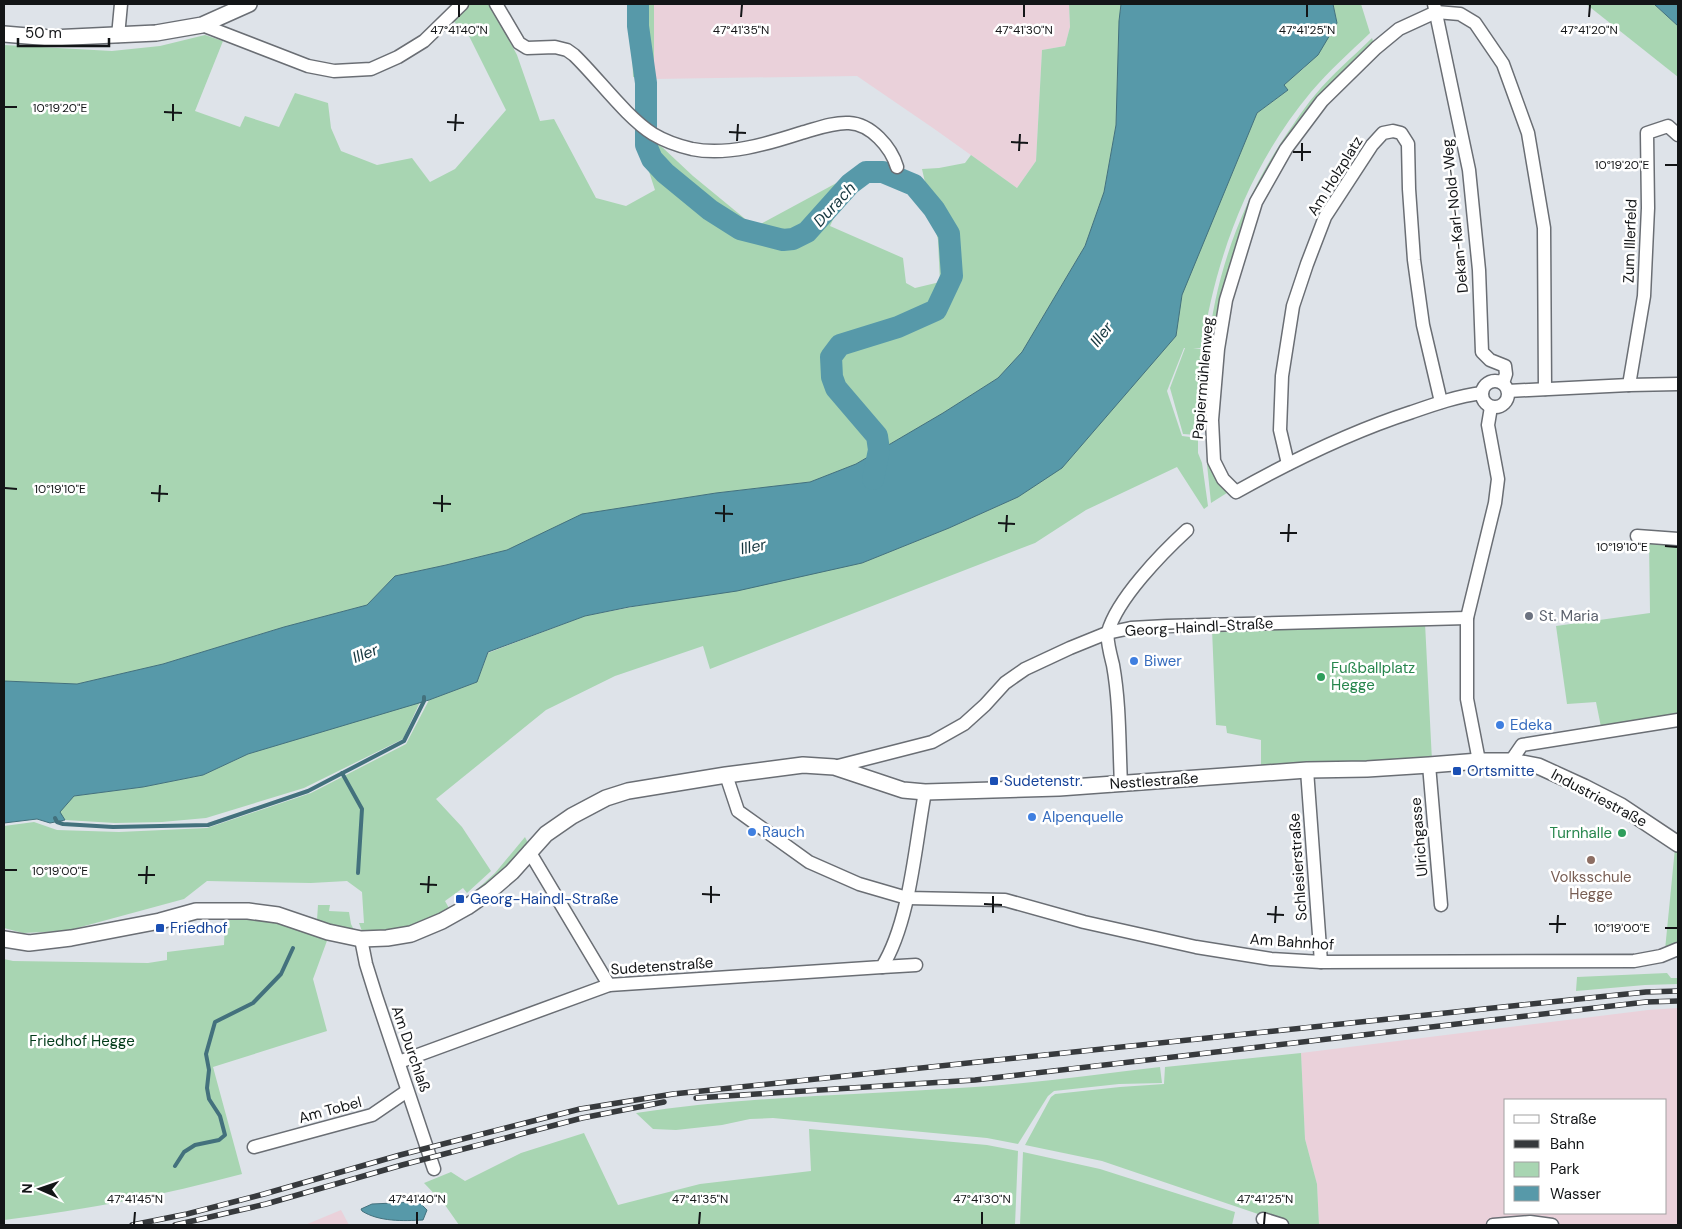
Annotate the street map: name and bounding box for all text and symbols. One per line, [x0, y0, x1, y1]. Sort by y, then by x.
scale bar [18, 15, 109, 47]
text: 47°41'40"N [430, 22, 488, 38]
text: 47°41'35"N [713, 22, 769, 38]
text: 47°41'30"N [995, 22, 1053, 38]
text: 47°41'25"N [1279, 22, 1335, 38]
text: 47°41'20"N [1560, 22, 1618, 38]
text: 50 m [25, 23, 62, 43]
text: 10°19'20"E [33, 100, 87, 116]
street label: Am Holzplatz [1303, 132, 1367, 219]
street label: Dekan-Karl-Nold-Weg [1437, 138, 1473, 294]
text: 10°19'20"E [1595, 157, 1649, 173]
water label: Durach [808, 178, 860, 231]
street label: Zum Illerfeld [1619, 198, 1641, 284]
street label: Papiermühlenweg [1188, 316, 1218, 440]
water label: Iller [1085, 317, 1118, 351]
text: 10°19'10"E [34, 481, 86, 497]
water label: Iller [738, 534, 769, 559]
text: 10°19'10"E [1596, 539, 1648, 555]
place label: St. Maria [1539, 606, 1599, 626]
marker: St. Maria [1523, 610, 1535, 622]
street label: Georg-Haindl-Straße [1124, 613, 1274, 641]
water label: Iller [349, 639, 382, 668]
place label: Biwer [1144, 651, 1182, 671]
marker: Biwer [1128, 655, 1140, 667]
place label: Fußballplatz Hegge [1331, 658, 1415, 695]
marker: Fußballplatz Hegge [1315, 671, 1327, 683]
place label: Edeka [1510, 715, 1552, 735]
marker: Edeka [1494, 719, 1506, 731]
place label: Ortsmitte [1467, 761, 1535, 781]
street label: Industriestraße [1548, 764, 1650, 832]
marker: Ortsmitte [1451, 765, 1463, 777]
street label: Nestlestraße [1109, 768, 1199, 794]
place label: Sudetenstr. [1004, 771, 1083, 791]
marker: Sudetenstr. [988, 775, 1000, 787]
street label: Ulrichgasse [1406, 796, 1432, 878]
place label: Alpenquelle [1042, 807, 1124, 827]
marker: Alpenquelle [1026, 811, 1038, 823]
street label: Schlesierstraße [1284, 812, 1312, 922]
place label: Rauch [762, 822, 805, 842]
place label: Turnhalle [1550, 823, 1612, 843]
marker: Rauch [746, 826, 758, 838]
marker: Turnhalle [1616, 827, 1628, 839]
marker: Volksschule Hegge [1585, 854, 1597, 866]
text: 10°19'00"E [32, 863, 88, 879]
place label: Volksschule Hegge [1550, 867, 1632, 904]
place label: Georg-Haindl-Straße [470, 889, 619, 909]
marker: Georg-Haindl-Straße [454, 893, 466, 905]
place label: Friedhof [170, 918, 228, 938]
text: 10°19'00"E [1594, 920, 1650, 936]
marker: Friedhof [154, 922, 166, 934]
street label: Am Bahnhof [1249, 929, 1335, 955]
street label: Sudetenstraße [610, 952, 714, 980]
street label: Am Durchlaß [387, 1003, 435, 1095]
park label: Friedhof Hegge [29, 1031, 135, 1051]
street label: Am Tobel [296, 1092, 364, 1128]
legend [1504, 1099, 1667, 1214]
text: Straße [1550, 1109, 1597, 1129]
text: Bahn [1550, 1134, 1584, 1154]
text: Park [1550, 1159, 1580, 1179]
north arrow [15, 1164, 65, 1214]
text: N [18, 1183, 36, 1194]
text: Wasser [1550, 1184, 1602, 1204]
text: 47°41'45"N [107, 1191, 163, 1207]
text: 47°41'40"N [388, 1191, 446, 1207]
text: 47°41'35"N [672, 1191, 728, 1207]
text: 47°41'30"N [953, 1191, 1011, 1207]
text: 47°41'25"N [1237, 1191, 1293, 1207]

